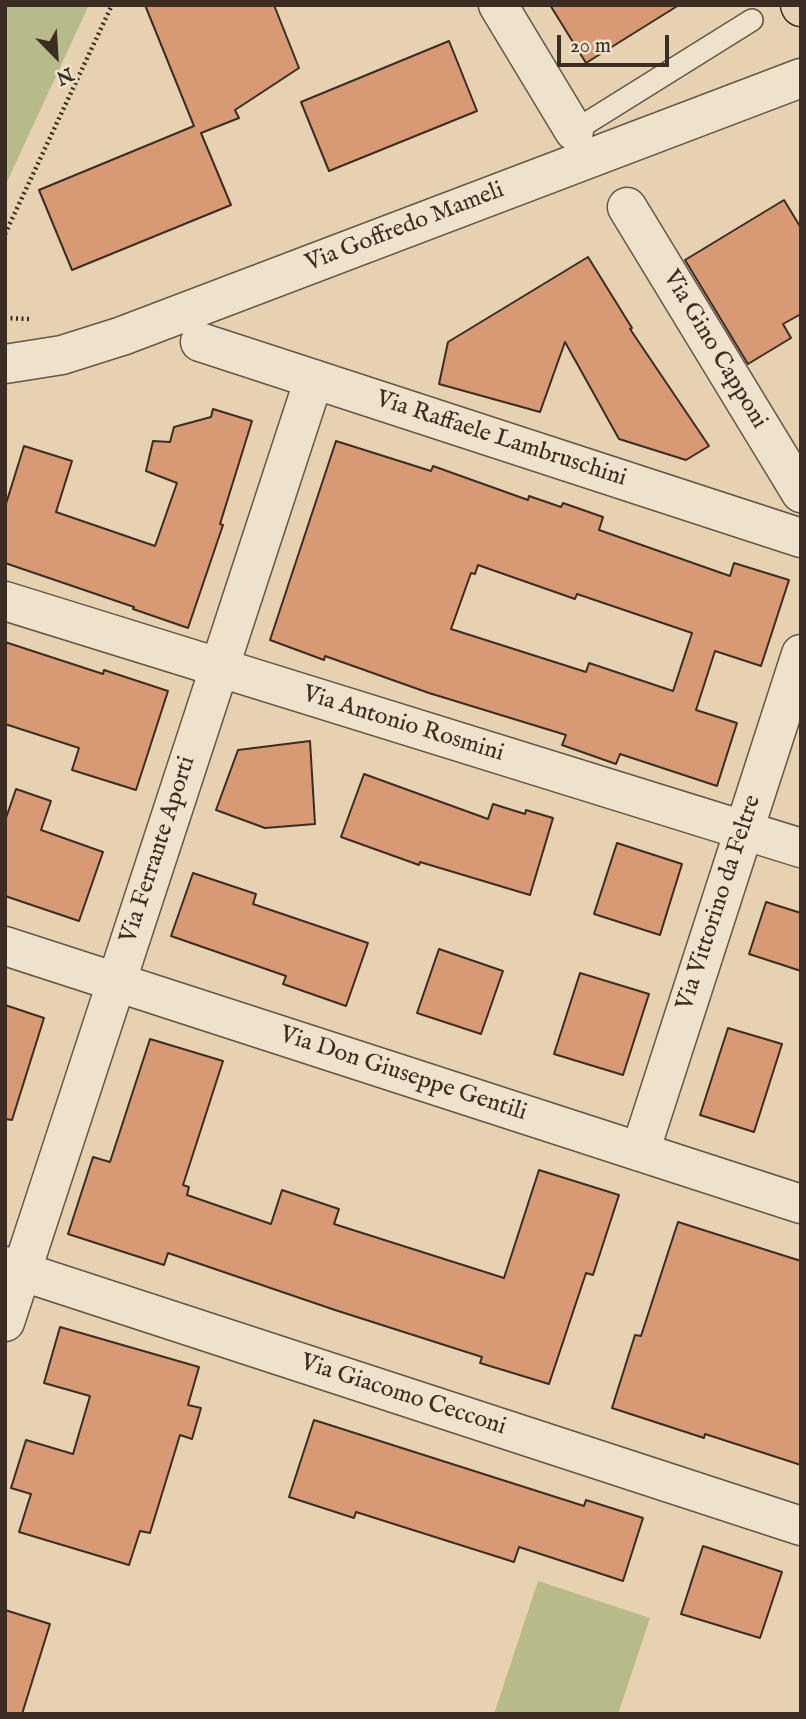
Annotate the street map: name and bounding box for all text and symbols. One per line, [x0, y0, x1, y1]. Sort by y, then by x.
north arrow [21, 21, 91, 91]
scale bar [561, 21, 673, 65]
text: 20 m [570, 33, 611, 60]
text: N [52, 61, 77, 89]
street label: Via Goffredo Mameli [302, 177, 508, 279]
street label: Via Gino Capponi [655, 266, 773, 434]
street label: Via Raffaele Lambruschini [372, 386, 630, 494]
street label: Via Antonio Rosmini [299, 681, 507, 769]
street label: Via Ferrante Aporti [115, 753, 203, 947]
street label: Via Vittorino da Feltre [672, 792, 768, 1014]
street label: Via Don Giuseppe Gentili [276, 1021, 530, 1129]
street label: Via Giacomo Cecconi [297, 1349, 509, 1443]

